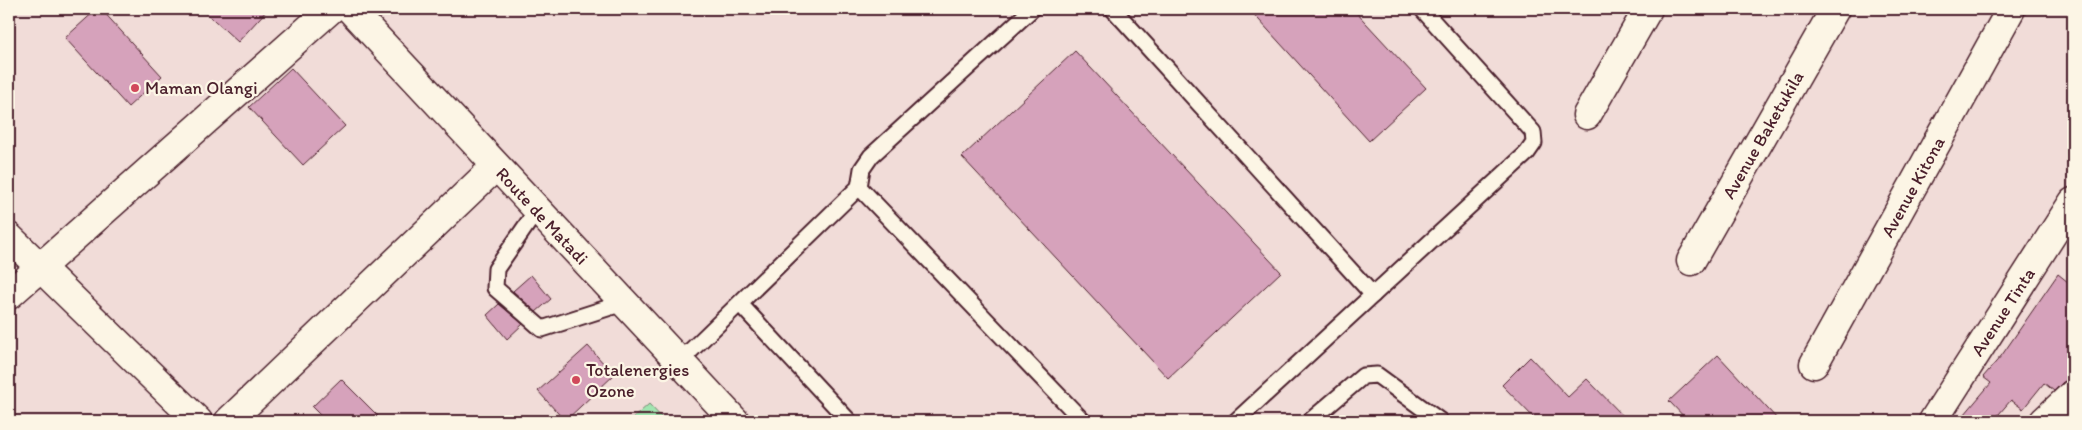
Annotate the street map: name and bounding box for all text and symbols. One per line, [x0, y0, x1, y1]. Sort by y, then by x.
street label: Avenue Baketukila [1718, 67, 1809, 203]
place label: Maman Olangi [145, 77, 258, 99]
marker: Maman Olangi [129, 82, 141, 94]
street label: Avenue Kitona [1876, 132, 1950, 241]
street label: Route de Matadi [491, 163, 593, 269]
street label: Avenue Tinta [1966, 264, 2040, 360]
place label: Totalenergies Ozone [586, 359, 689, 402]
marker: Totalenergies Ozone [570, 374, 582, 386]

